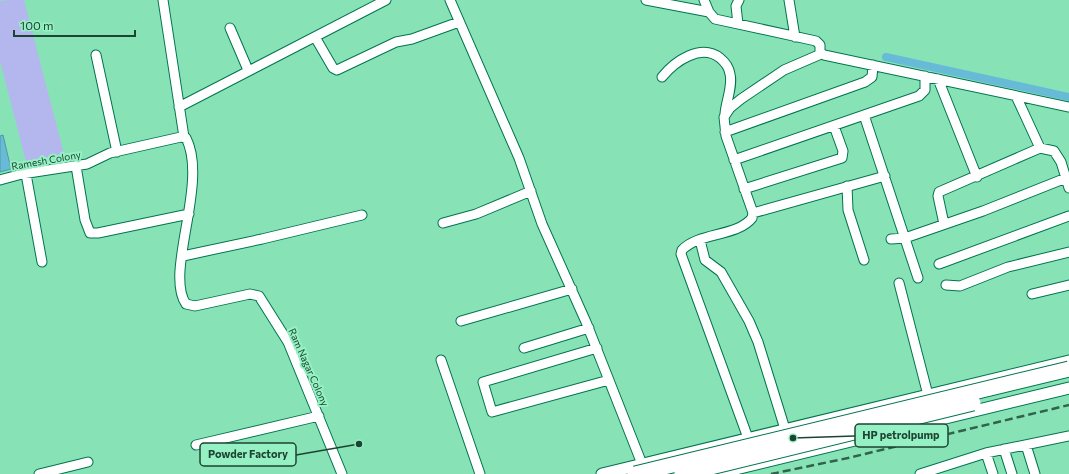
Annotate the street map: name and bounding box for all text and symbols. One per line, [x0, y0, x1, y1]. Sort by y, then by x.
scale bar [14, 12, 135, 38]
text: 100 m [20, 18, 54, 32]
street label: Ramesh Colony [10, 148, 82, 172]
street label: Ram Nagar Colony [286, 326, 332, 408]
callout: HP petrolpump [855, 424, 948, 447]
text: HP petrolpump [862, 428, 940, 441]
callout: Powder Factory [200, 443, 296, 466]
text: Powder Factory [208, 447, 288, 460]

